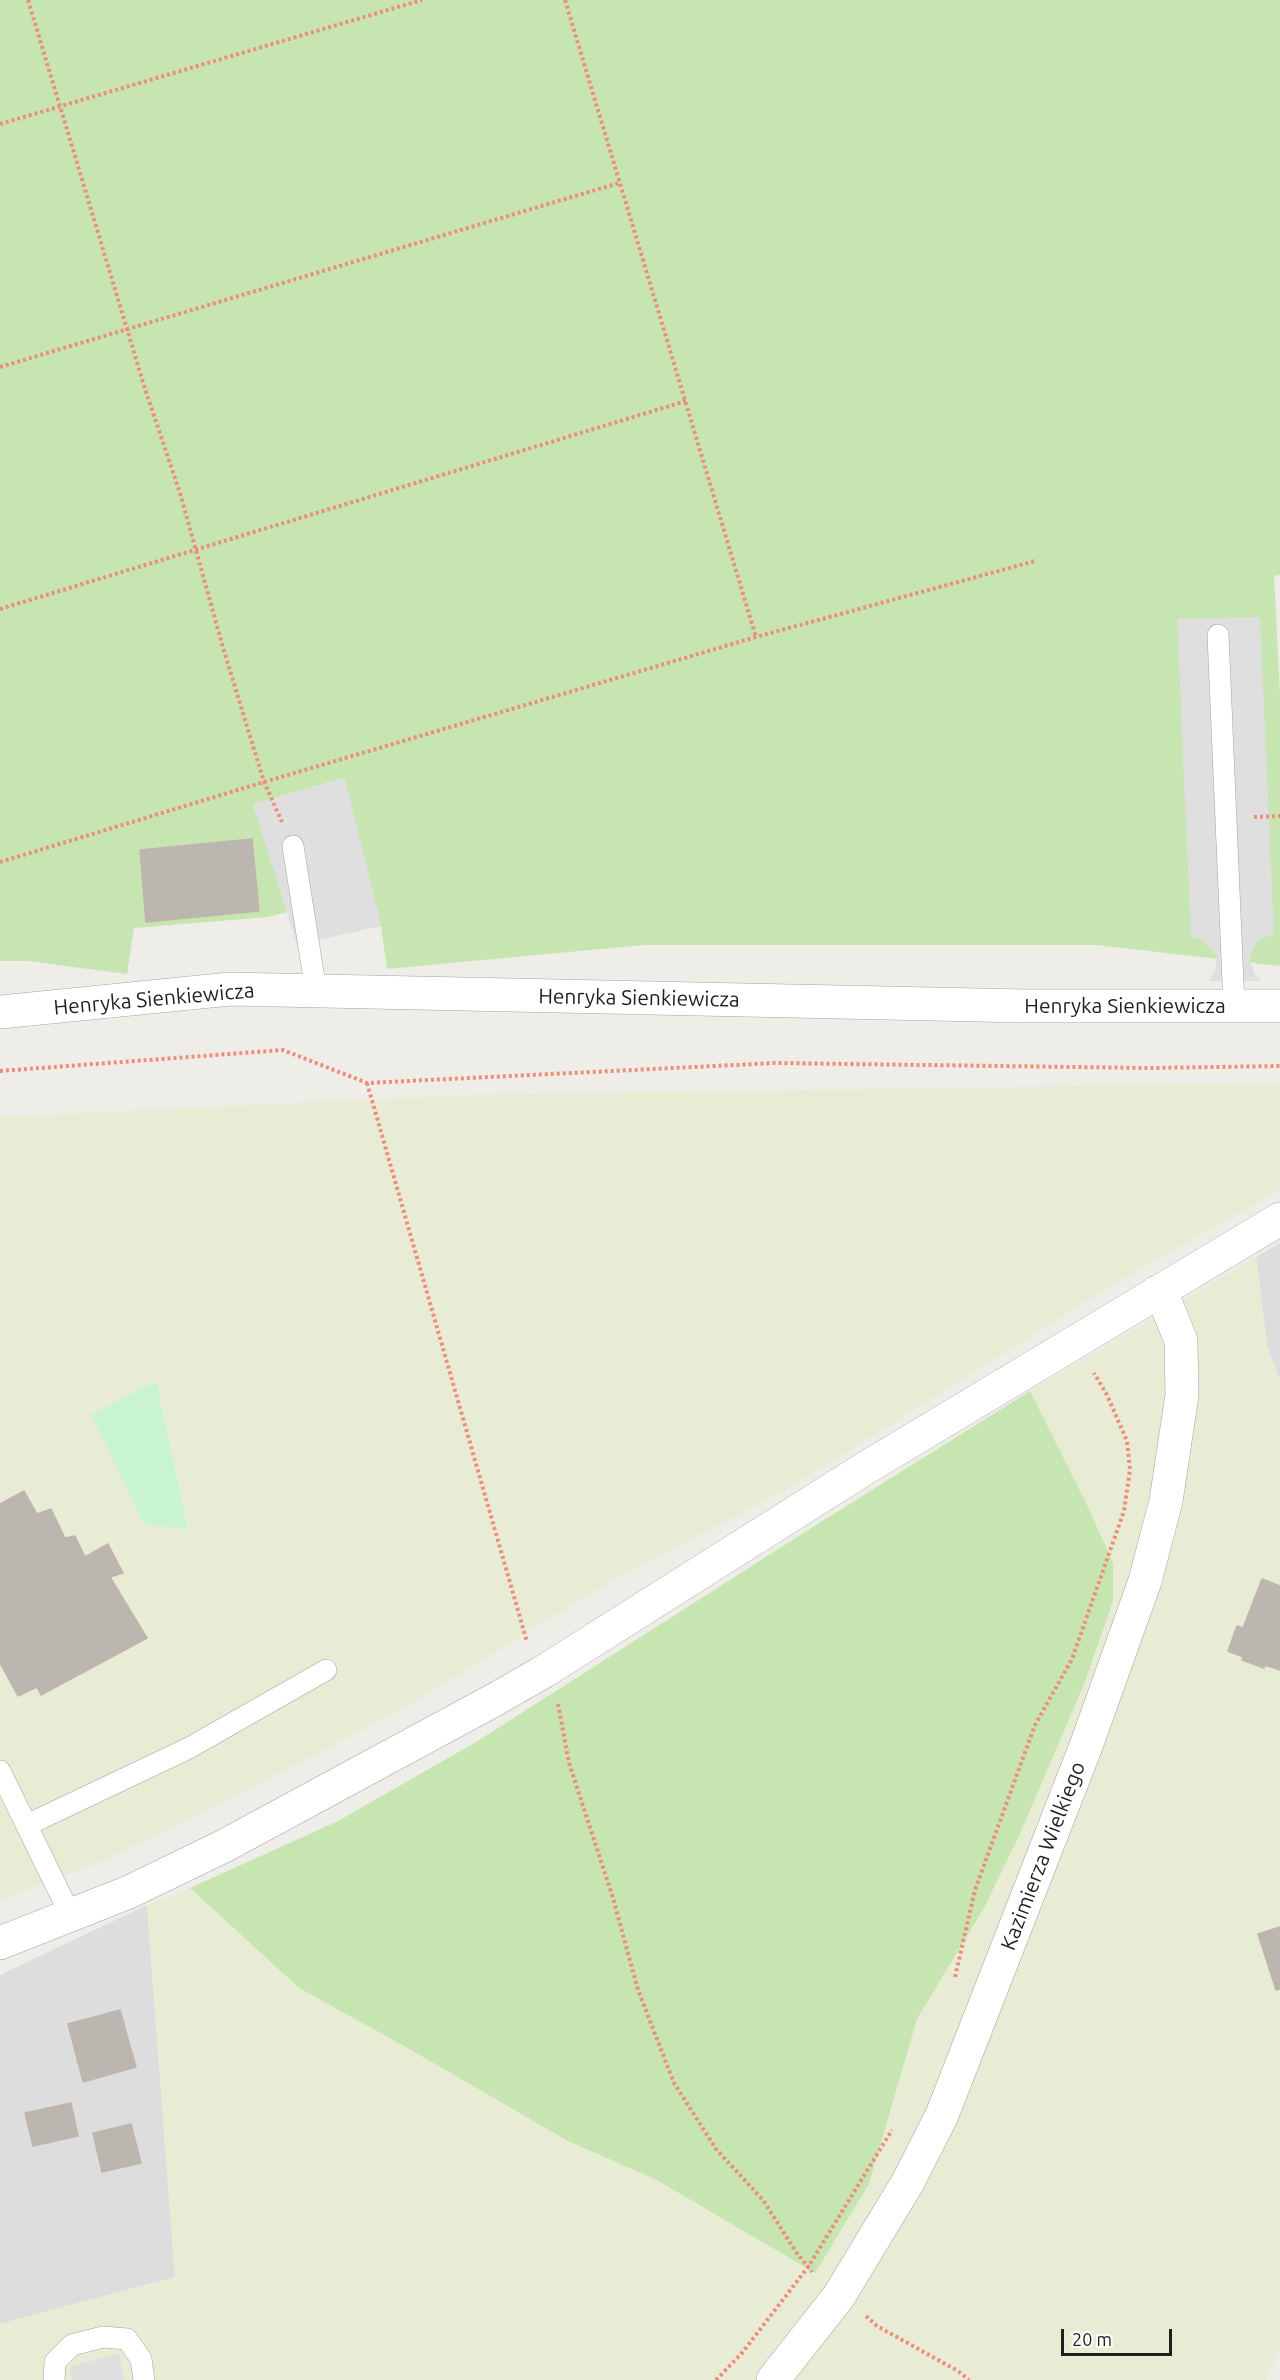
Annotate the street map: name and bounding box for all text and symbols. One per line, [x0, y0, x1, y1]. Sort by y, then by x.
street label: Henryka Sienkiewicza [53, 978, 255, 1020]
street label: Henryka Sienkiewicza [538, 984, 740, 1012]
street label: Henryka Sienkiewicza [1024, 993, 1226, 1019]
street label: Kazimierza Wielkiego [995, 1758, 1091, 1954]
scale bar [1064, 2317, 1175, 2355]
text: 20 m [1072, 2329, 1112, 2349]

